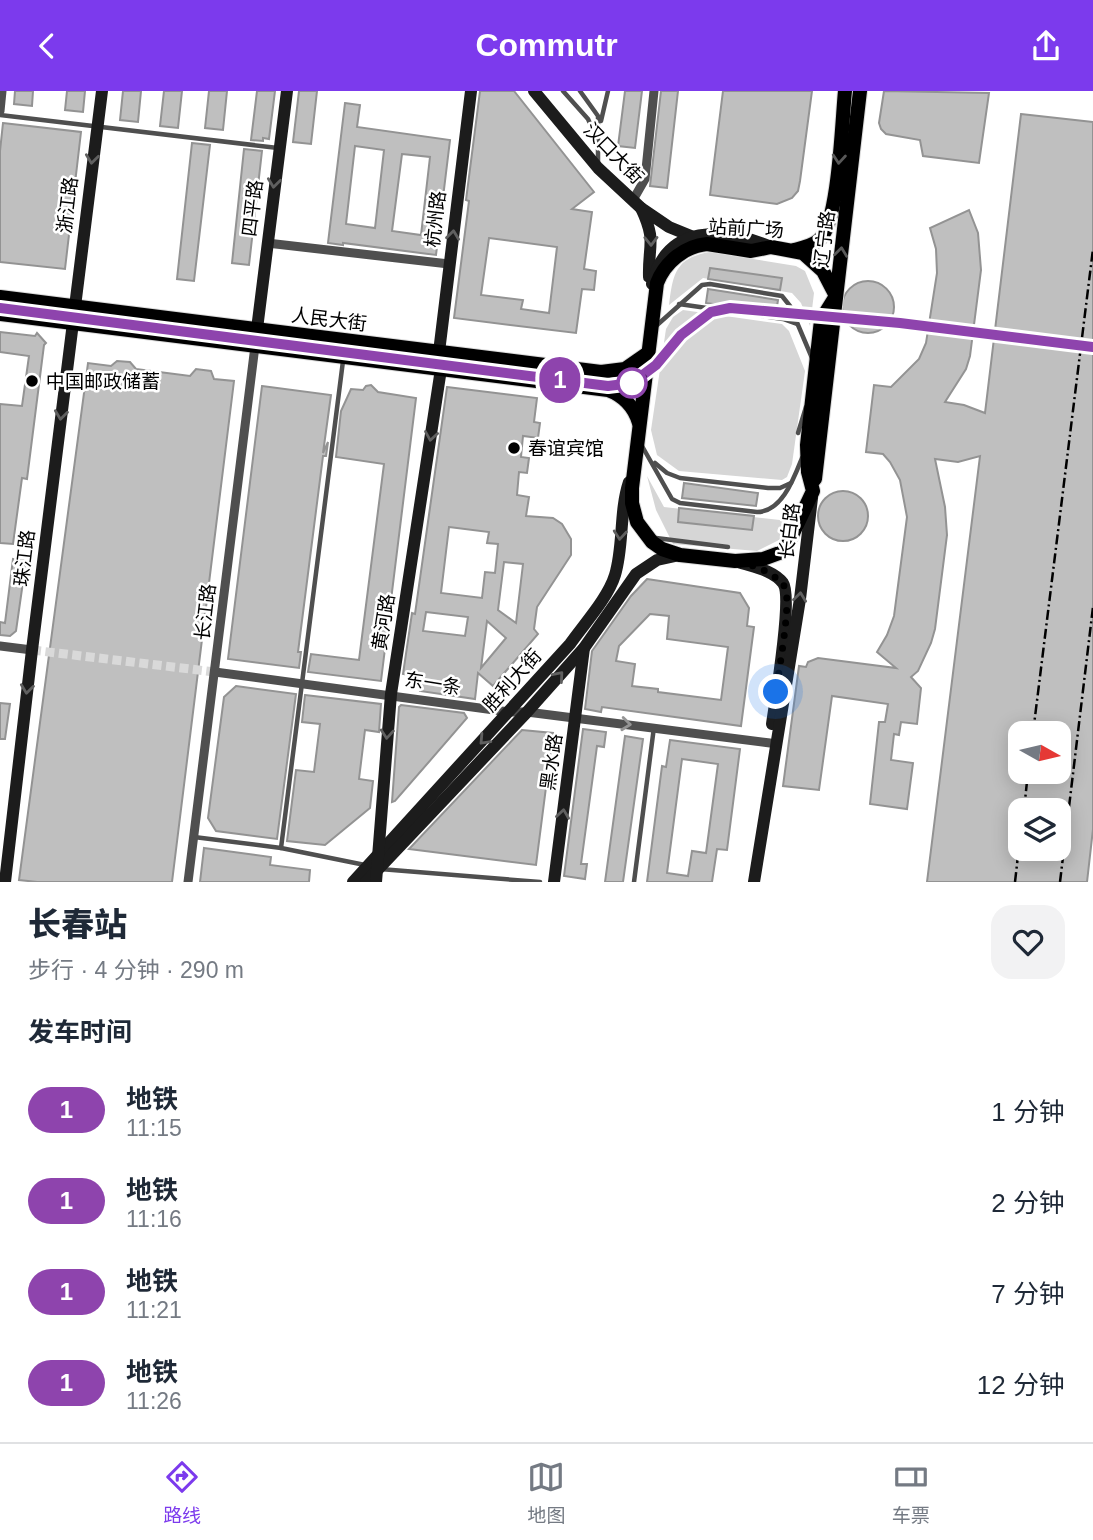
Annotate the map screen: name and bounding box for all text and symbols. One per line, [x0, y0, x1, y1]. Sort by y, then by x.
icon: back [28, 27, 66, 65]
text: Commutr [475, 27, 618, 63]
icon: share [1027, 27, 1065, 65]
street label: 汉口大街 [580, 119, 648, 188]
one-way arrow [85, 153, 100, 164]
one-way arrow [832, 154, 847, 165]
street label: 浙江路 [54, 175, 81, 235]
one-way arrow [267, 177, 282, 189]
street label: 四平路 [239, 178, 266, 238]
street label: 杭州路 [422, 189, 449, 249]
street label: 辽宁路 [811, 209, 838, 269]
street label: 站前广场 [707, 216, 784, 241]
one-way arrow [445, 230, 460, 241]
one-way arrow [643, 236, 659, 247]
one-way arrow [834, 246, 849, 258]
street label: 人民大街 [290, 304, 368, 335]
line badge: 1 [537, 357, 583, 403]
text: 1 [553, 366, 567, 393]
unlabelled marker [617, 368, 647, 398]
place label: 中国邮政储蓄 [46, 371, 160, 392]
marker: 中国邮政储蓄 [24, 373, 40, 389]
one-way arrow [53, 409, 68, 421]
one-way arrow [424, 431, 439, 442]
place label: 春谊宾馆 [528, 438, 604, 459]
marker: 春谊宾馆 [506, 440, 522, 456]
street label: 长白路 [776, 501, 803, 561]
street label: 珠江路 [11, 528, 38, 588]
one-way arrow [613, 530, 628, 541]
street label: 长江路 [192, 582, 219, 642]
one-way arrow [793, 591, 808, 603]
street label: 黄河路 [369, 592, 398, 652]
street label: 胜利大街 [479, 645, 546, 716]
street label: 东一条 [403, 669, 463, 698]
one-way arrow [550, 672, 563, 685]
your location [758, 674, 793, 709]
one-way arrow [20, 684, 35, 695]
one-way arrow [620, 717, 632, 732]
north arrow [1008, 721, 1071, 784]
map controls [1008, 721, 1071, 861]
one-way arrow [380, 729, 395, 740]
one-way arrow [479, 732, 492, 745]
street label: 黑水路 [537, 732, 566, 792]
button: layers [1008, 798, 1071, 861]
one-way arrow [555, 809, 570, 820]
button: heart [991, 905, 1065, 979]
text: 长春站 [28, 906, 127, 943]
text: 步行 · 4 分钟 · 290 m [28, 957, 244, 983]
text: 发车时间 [28, 1017, 132, 1047]
text: 地铁 [126, 1084, 178, 1114]
text: 1 [60, 1096, 73, 1123]
text: 1 分钟 [991, 1097, 1065, 1127]
text: 11:15 [126, 1115, 182, 1141]
text: 地铁 [126, 1175, 178, 1205]
text: 1 [60, 1187, 73, 1214]
text: 2 分钟 [991, 1188, 1065, 1218]
text: 11:16 [126, 1206, 182, 1232]
text: 地铁 [126, 1266, 178, 1296]
text: 1 [60, 1278, 73, 1305]
text: 7 分钟 [991, 1279, 1065, 1309]
text: 11:21 [126, 1297, 182, 1323]
text: 地铁 [126, 1357, 178, 1387]
text: 1 [60, 1369, 73, 1396]
text: 12 分钟 [977, 1370, 1065, 1400]
text: 11:26 [126, 1388, 182, 1414]
tab: 路线 [163, 1458, 201, 1527]
tab: 地图 [527, 1458, 566, 1527]
tab: 车票 [892, 1458, 930, 1527]

